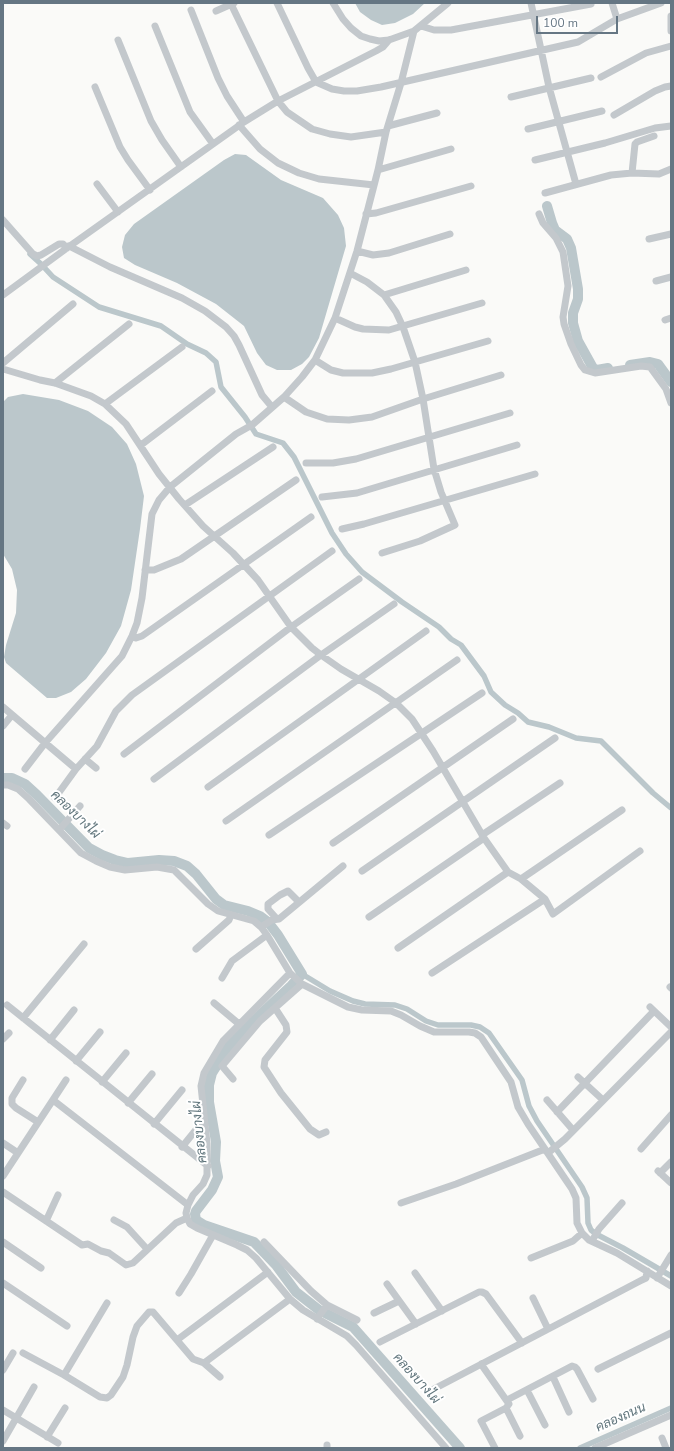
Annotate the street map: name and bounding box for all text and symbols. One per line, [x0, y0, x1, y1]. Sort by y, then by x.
scale bar [538, 8, 620, 34]
text: 100 m [543, 15, 578, 31]
water label: คลองบางไผ่ [47, 788, 103, 842]
water label: คลองบางไผ่ [189, 1100, 211, 1164]
water label: คลองบางไผ่ [389, 1350, 443, 1408]
water label: คลองถนน [594, 1400, 648, 1436]

